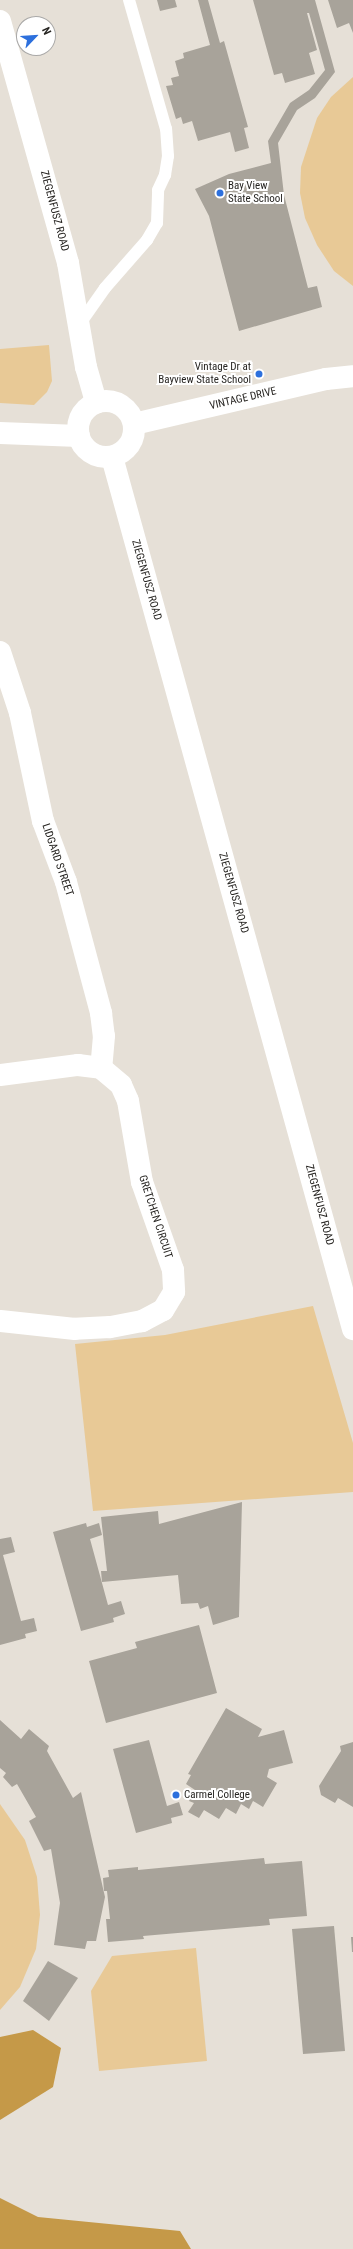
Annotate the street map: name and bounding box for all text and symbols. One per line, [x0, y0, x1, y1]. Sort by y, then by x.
north arrow [16, 16, 56, 56]
text: N [39, 25, 54, 37]
street label: ZIEGENFUSZ ROAD [37, 169, 71, 253]
place label: Bay View State School [228, 180, 283, 206]
marker: Bay View State School [215, 188, 225, 198]
place label: Vintage Dr at Bayview State School [158, 361, 251, 387]
marker: Vintage Dr at Bayview State School [254, 369, 264, 379]
street label: VINTAGE DRIVE [208, 385, 278, 413]
street label: ZIEGENFUSZ ROAD [128, 538, 164, 622]
street label: LIDGARD STREET [38, 822, 76, 898]
street label: ZIEGENFUSZ ROAD [215, 851, 251, 935]
street label: ZIEGENFUSZ ROAD [302, 1163, 336, 1247]
street label: GRETCHEN CIRCUIT [135, 1174, 175, 1260]
place label: Carmel College [184, 1788, 250, 1802]
marker: Carmel College [171, 1790, 181, 1800]

